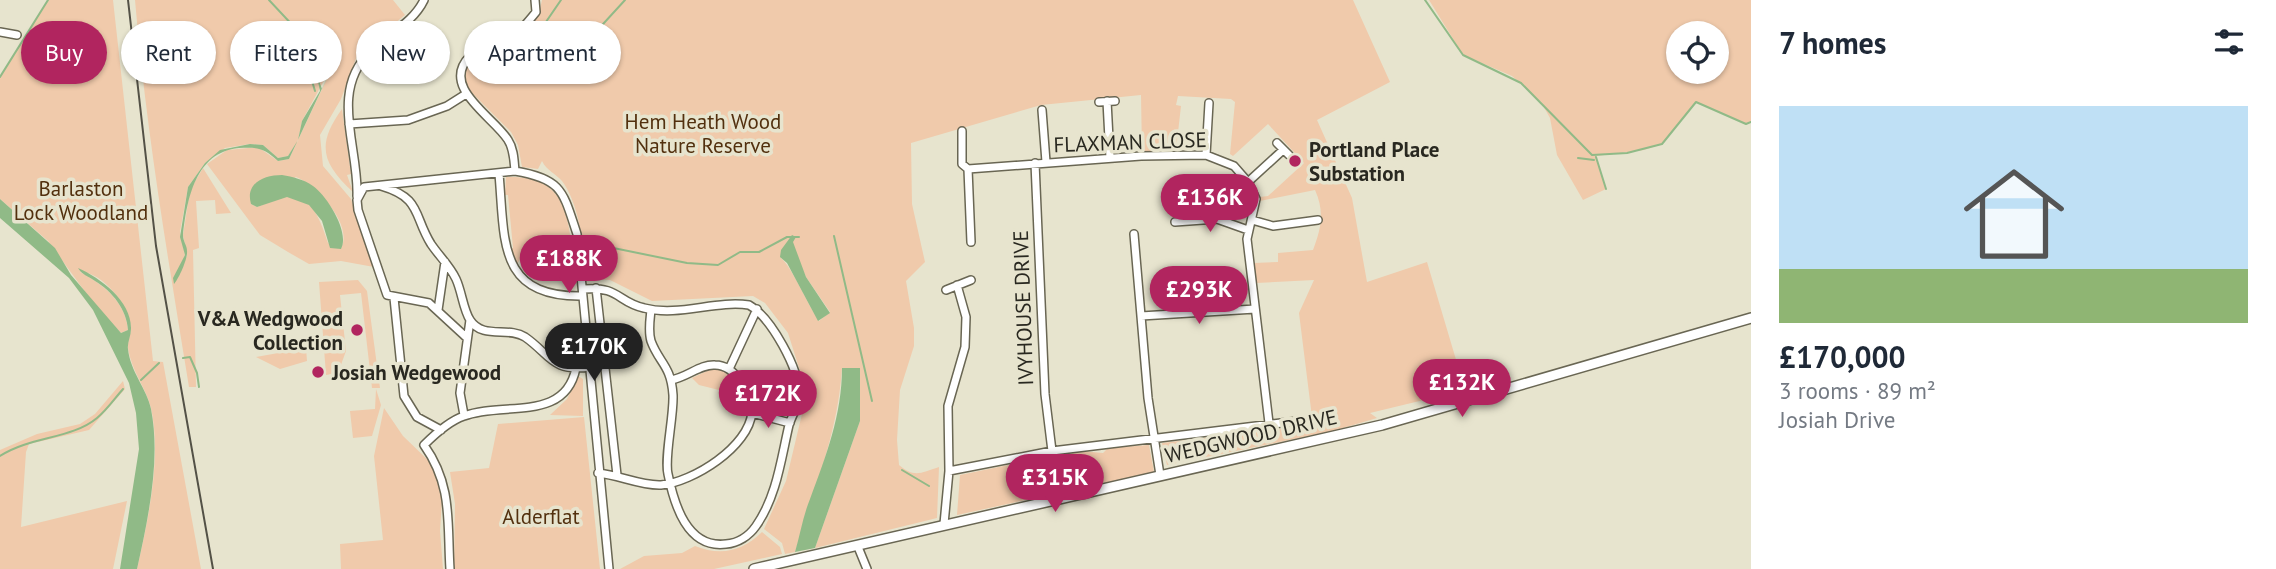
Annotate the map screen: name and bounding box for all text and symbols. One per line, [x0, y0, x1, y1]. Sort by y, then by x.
chip: Buy [21, 21, 107, 84]
chip: Rent [121, 21, 216, 84]
chip: Filters [230, 21, 342, 84]
chip: New [356, 21, 450, 84]
chip: Apartment [464, 21, 621, 84]
map controls [1666, 21, 1729, 84]
button: locate [1666, 21, 1729, 84]
text: 7 homes [1779, 23, 1887, 62]
icon: filters [2210, 23, 2248, 61]
park label: Hem Heath Wood Nature Reserve [625, 108, 781, 159]
street label: FLAXMAN CLOSE [1053, 126, 1207, 158]
place label: Portland Place Substation [1309, 136, 1440, 187]
icon: home [1951, 151, 2077, 277]
marker: Portland Place Substation [1287, 153, 1303, 169]
pin: £136K [1161, 174, 1259, 234]
park label: Barlaston Lock Woodland [14, 175, 148, 226]
text: £136K [1177, 182, 1243, 211]
street label: IVYHOUSE DRIVE [1007, 230, 1039, 386]
pin: £188K [520, 236, 618, 295]
text: £188K [536, 243, 602, 272]
pin: £293K [1150, 266, 1248, 326]
text: £293K [1166, 274, 1232, 303]
place label: V&A Wedgwood Collection [197, 305, 343, 356]
marker: V&A Wedgwood Collection [349, 322, 365, 338]
pin: £170K [545, 324, 643, 383]
text: £170K [561, 331, 627, 360]
text: £170,000 [1779, 337, 1906, 376]
place label: Josiah Wedgewood [331, 359, 501, 386]
pin: £132K [1413, 360, 1511, 419]
marker: Josiah Wedgewood [310, 364, 326, 380]
text: £132K [1429, 367, 1495, 396]
pin: £172K [719, 370, 817, 430]
text: 3 rooms · 89 m² [1779, 376, 1936, 405]
text: £172K [735, 378, 801, 407]
street label: WEDGWOOD DRIVE [1162, 403, 1340, 469]
text: Josiah Drive [1779, 405, 1896, 434]
pin: £315K [1006, 454, 1104, 514]
text: £315K [1022, 462, 1088, 491]
park label: Alderflat [502, 503, 580, 530]

